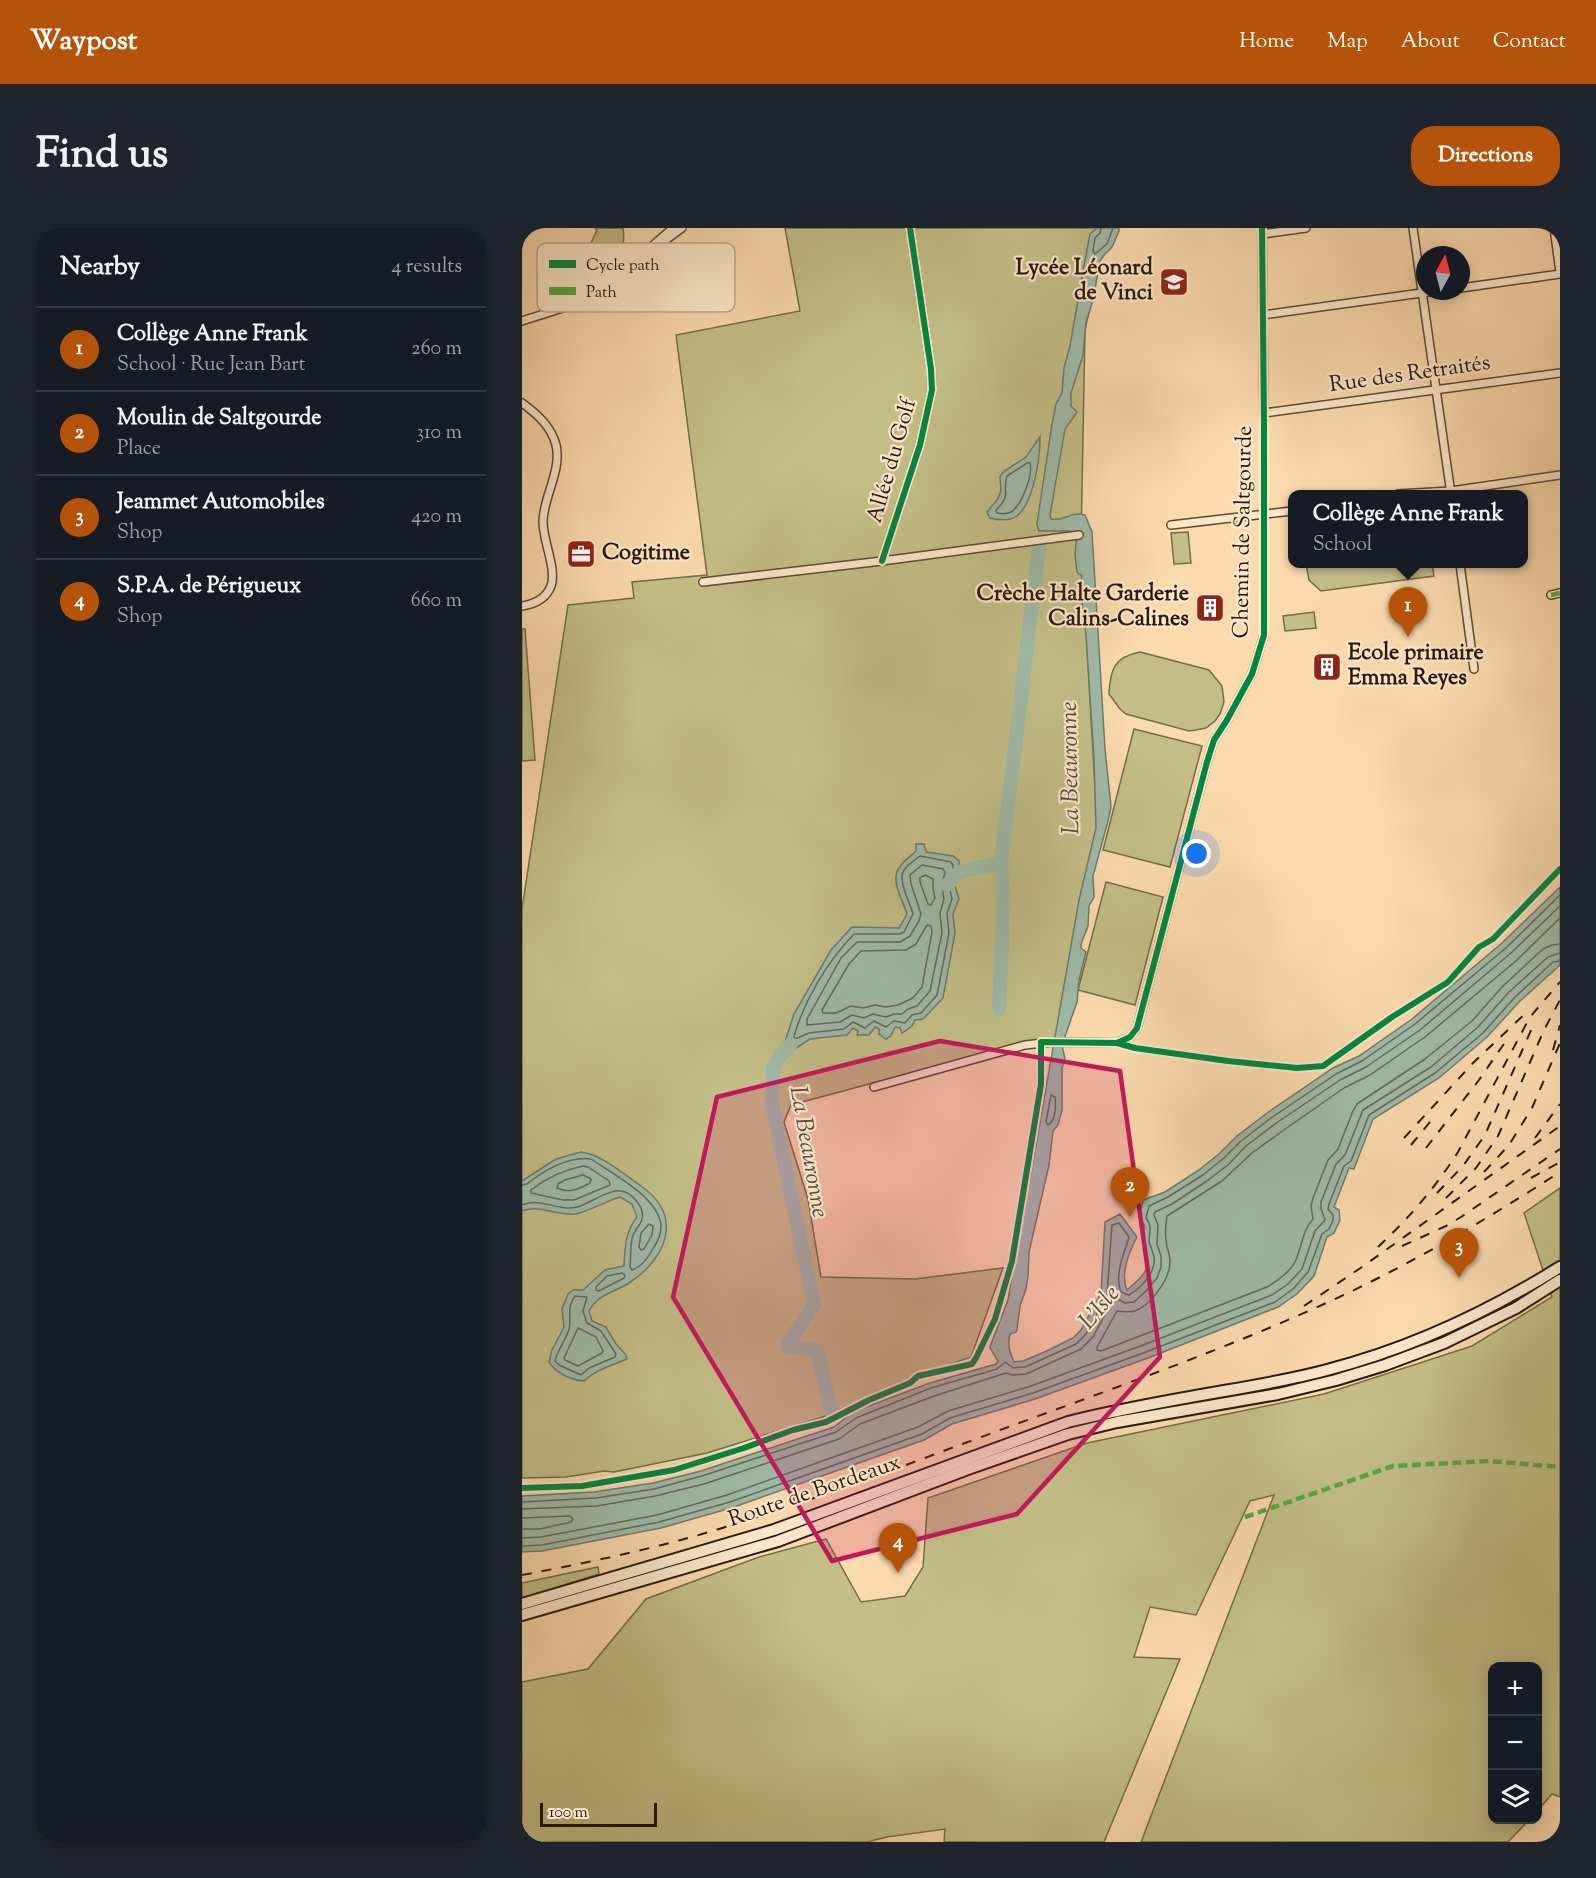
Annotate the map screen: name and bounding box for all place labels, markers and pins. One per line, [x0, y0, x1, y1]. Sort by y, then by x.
place label: Lycée Léonard de Vinci [1016, 253, 1154, 310]
school or university icon: Lycée Léonard de Vinci [1158, 266, 1190, 298]
office icon: Cogitime [565, 538, 597, 570]
place label: Cogitime [602, 538, 690, 570]
place label: Crèche Halte Garderie Calins-Calines [977, 579, 1189, 636]
pin: 1 [1388, 588, 1428, 637]
building icon: Crèche Halte Garderie Calins-Calines [1194, 592, 1226, 624]
place label: Ecole primaire Emma Reyes [1348, 638, 1484, 695]
building icon: Ecole primaire Emma Reyes [1311, 651, 1343, 683]
pin: 2 [1110, 1168, 1150, 1217]
pin: 3 [1440, 1228, 1478, 1278]
pin: 4 [878, 1524, 917, 1573]

